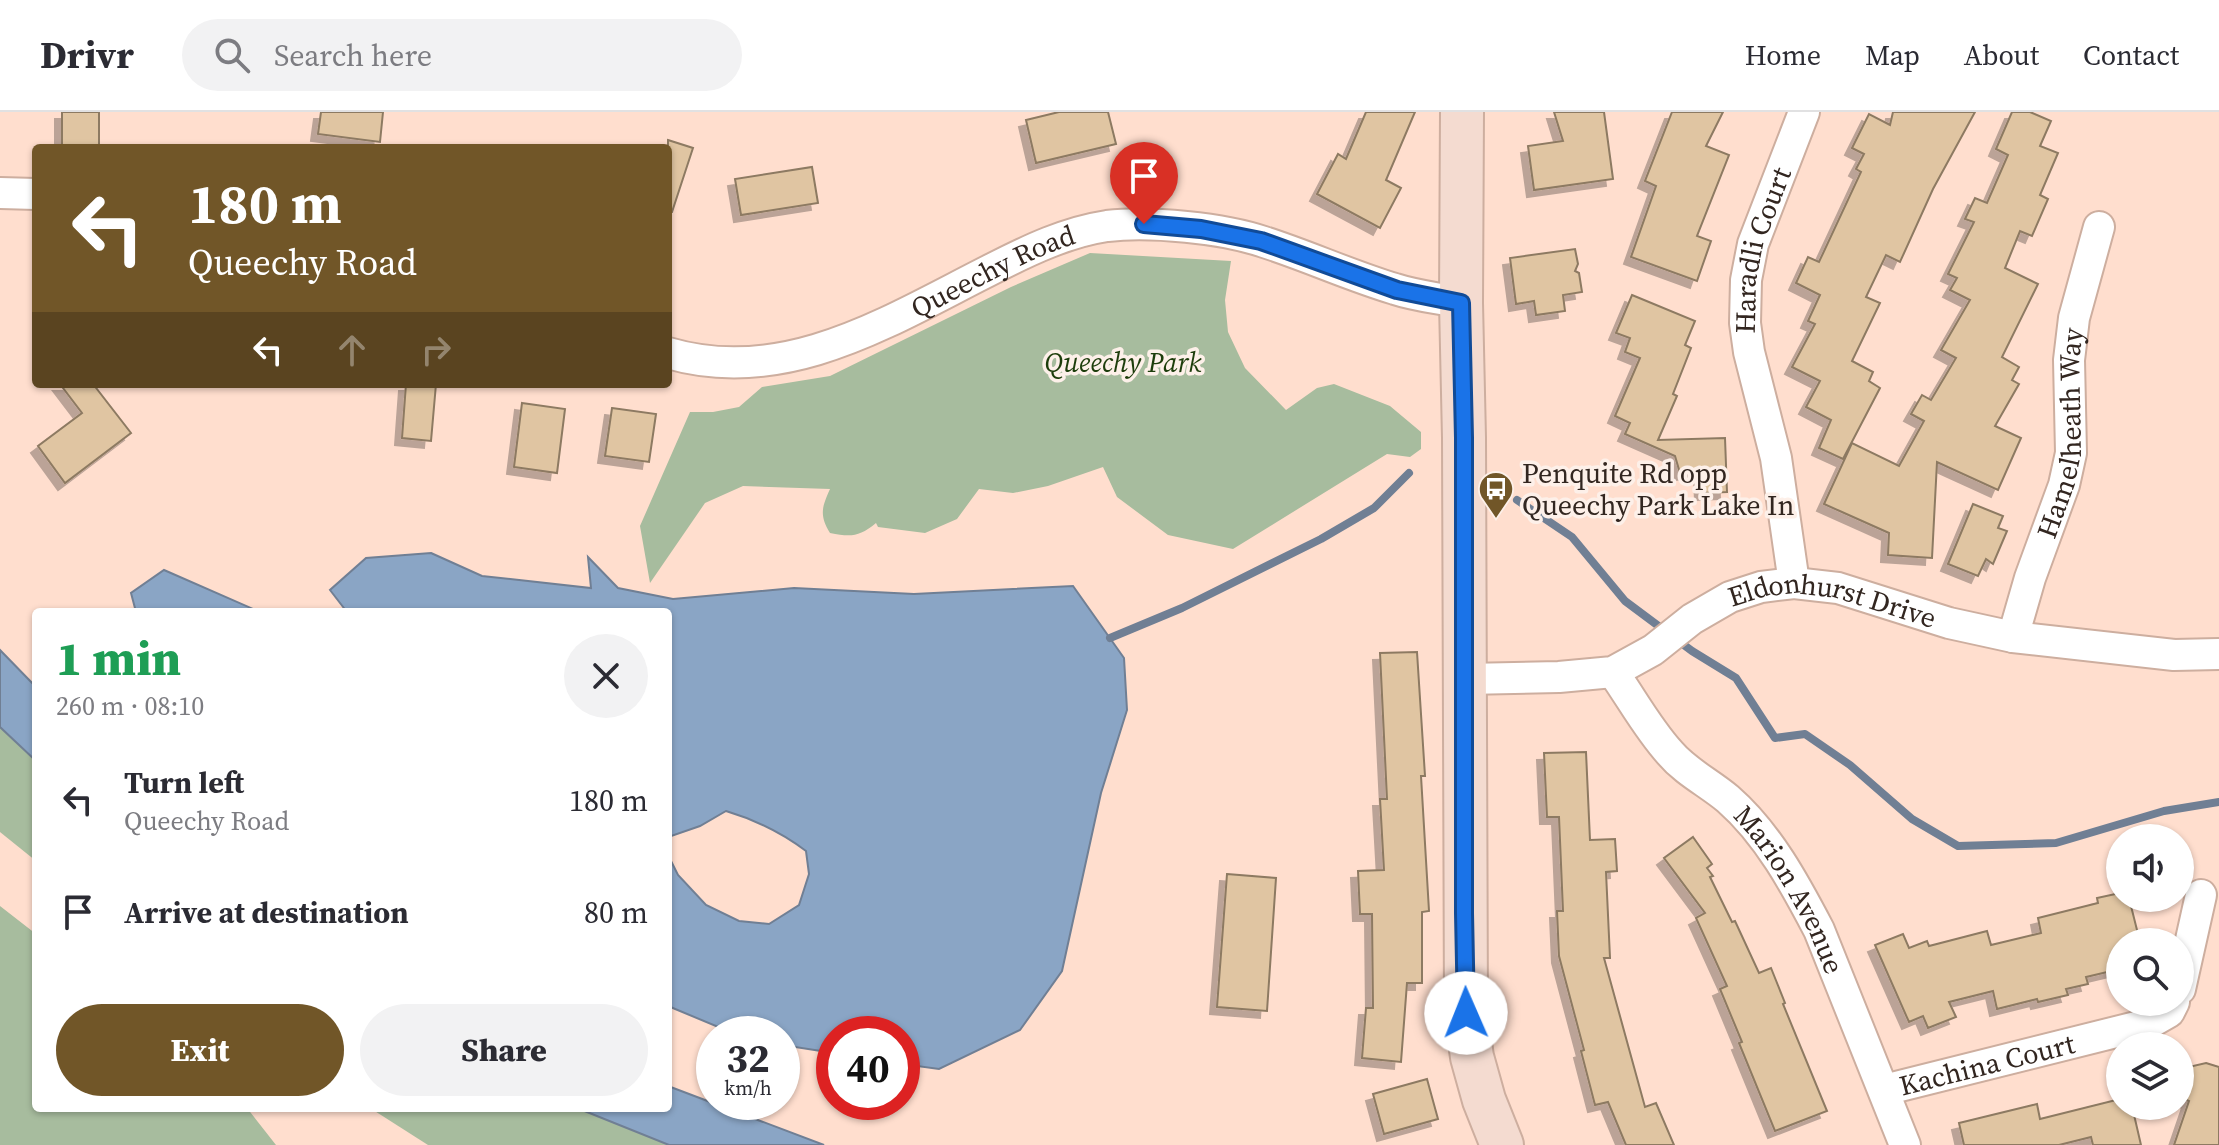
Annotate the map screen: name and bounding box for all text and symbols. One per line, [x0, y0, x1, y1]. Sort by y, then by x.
search box [182, 19, 742, 91]
text: Drivr [40, 29, 134, 81]
icon: search [210, 33, 254, 77]
text: Search here [274, 35, 432, 76]
text: Home [1745, 36, 1821, 74]
text: Map [1865, 36, 1920, 74]
text: About [1964, 36, 2039, 74]
text: Contact [2083, 36, 2179, 74]
pin [1110, 142, 1178, 224]
icon: arrive [1122, 154, 1166, 198]
street label: Haradli Court [1726, 161, 1800, 334]
text: 180 m [188, 165, 342, 242]
icon: left [56, 176, 160, 280]
street label: Queechy Road [904, 216, 1080, 327]
text: Queechy Road [188, 238, 417, 287]
street label: Hamelheath Way [2027, 325, 2092, 543]
icon: left [246, 328, 290, 372]
icon: ahead [330, 328, 374, 372]
icon: right [414, 328, 458, 372]
park label: Queechy Park [1045, 343, 1202, 381]
place label: Penquite Rd opp Queechy Park Lake In [1522, 454, 1794, 524]
bus stop icon: Penquite Rd opp Queechy Park Lake In [1477, 470, 1515, 520]
street label: Eldonhurst Drive [1723, 563, 1941, 637]
text: 1 min [56, 625, 181, 691]
button: close [564, 634, 648, 718]
text: 260 m · 08:10 [56, 688, 204, 724]
text: Turn left [124, 762, 244, 803]
icon: left [56, 778, 100, 822]
text: 180 m [569, 780, 648, 821]
street label: Marion Avenue [1726, 797, 1853, 979]
text: Queechy Road [124, 803, 289, 839]
map controls [2106, 824, 2194, 1120]
button: sound [2106, 824, 2194, 912]
icon: arrive [56, 890, 100, 934]
text: Arrive at destination [124, 892, 409, 933]
text: 80 m [584, 892, 648, 933]
button: search [2106, 928, 2194, 1016]
position arrow [1424, 971, 1508, 1055]
button: Exit [56, 1004, 344, 1096]
button: Share [360, 1004, 648, 1096]
speed limit sign: 40 [816, 1016, 920, 1120]
street label: Kachina Court [1895, 1024, 2079, 1105]
text: 32 [726, 1031, 770, 1085]
button: layers [2106, 1032, 2194, 1120]
text: km/h [724, 1074, 772, 1102]

